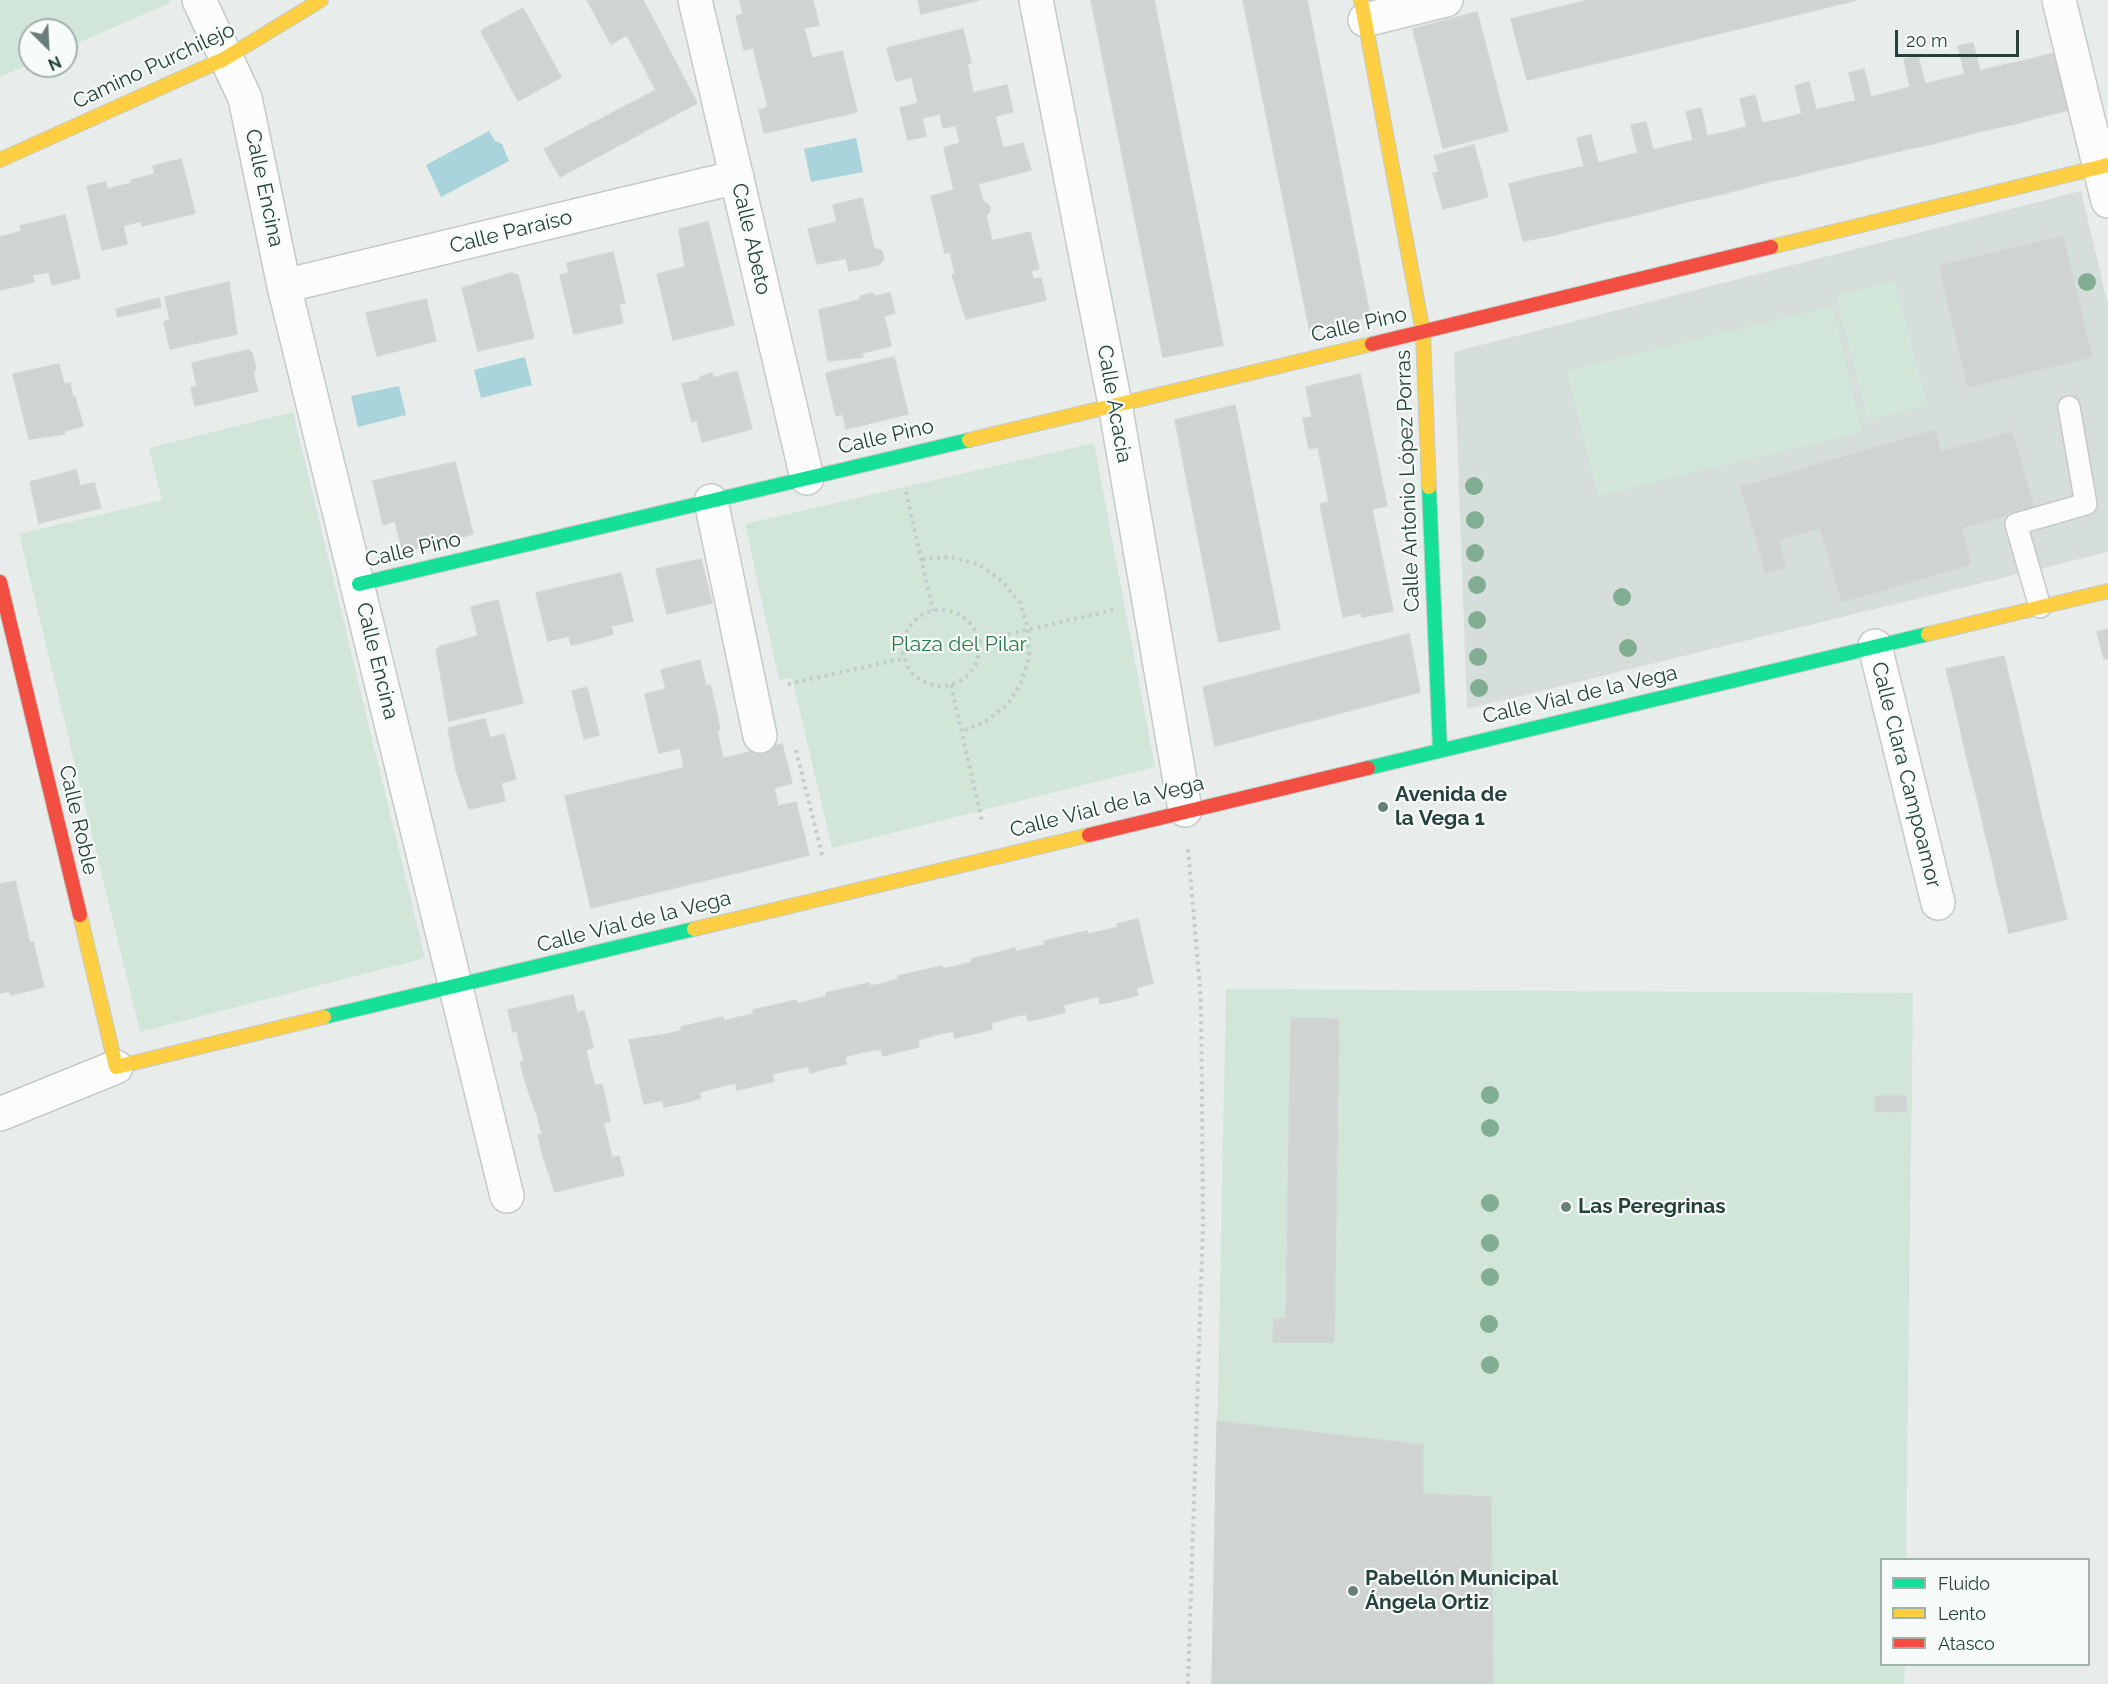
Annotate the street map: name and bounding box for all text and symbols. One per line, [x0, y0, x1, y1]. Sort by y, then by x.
street label: Camino Purchilejo [69, 17, 239, 115]
north arrow [18, 18, 78, 78]
scale bar [1898, 18, 2022, 56]
text: 20 m [1906, 30, 1948, 51]
text: N [45, 52, 64, 74]
street label: Calle Encina [239, 127, 289, 249]
street label: Calle Abeto [726, 181, 776, 297]
street label: Calle Paraíso [447, 205, 575, 259]
street label: Calle Pino [1309, 302, 1409, 348]
street label: Calle Acacia [1091, 343, 1137, 465]
street label: Calle Antonio López Porras [1391, 350, 1425, 612]
street label: Calle Pino [836, 414, 936, 460]
street label: Calle Pino [363, 527, 463, 573]
street label: Calle Encina [350, 600, 404, 722]
park label: Plaza del Pilar [891, 632, 1027, 658]
street label: Calle Clara Campoamor [1866, 659, 1946, 891]
street label: Calle Vial de la Vega [1480, 660, 1680, 730]
street label: Calle Roble [53, 763, 103, 877]
street label: Calle Vial de la Vega [1007, 771, 1207, 843]
place label: Avenida de la Vega 1 [1395, 782, 1507, 832]
marker: Avenida de la Vega 1 [1376, 800, 1390, 814]
street label: Calle Vial de la Vega [534, 886, 734, 958]
place label: Las Peregrinas [1578, 1194, 1726, 1220]
marker: Las Peregrinas [1559, 1200, 1573, 1214]
legend [1880, 1558, 2090, 1666]
place label: Pabellón Municipal Ángela Ortiz [1365, 1566, 1558, 1616]
text: Fluido [1938, 1573, 1990, 1594]
marker: Pabellón Municipal Ángela Ortiz [1346, 1584, 1360, 1598]
text: Lento [1938, 1603, 1986, 1624]
text: Atasco [1938, 1633, 1995, 1654]

